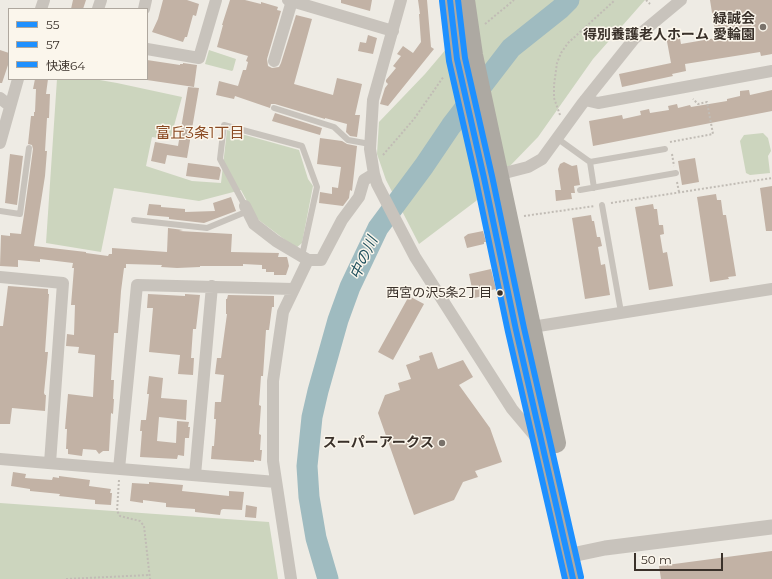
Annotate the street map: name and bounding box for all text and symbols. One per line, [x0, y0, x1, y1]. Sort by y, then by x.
legend [8, 8, 148, 80]
place label: 緑誠会 得別養護老人ホーム 愛輪園 [583, 11, 755, 44]
text: 55 [46, 17, 60, 32]
marker: 緑誠会 得別養護老人ホーム 愛輪園 [758, 22, 768, 32]
text: 57 [46, 37, 60, 52]
text: 快速64 [46, 58, 85, 73]
district label: 富丘3条1丁目 [156, 125, 244, 143]
water label: 中の川 [346, 234, 382, 282]
place label: 西宮の沢5条2丁目 [386, 285, 492, 301]
marker: 西宮の沢5条2丁目 [495, 288, 505, 298]
place label: スーパーアークス [323, 435, 434, 451]
marker: スーパーアークス [437, 438, 447, 448]
scale bar [636, 545, 725, 571]
text: 50 m [641, 552, 672, 567]

